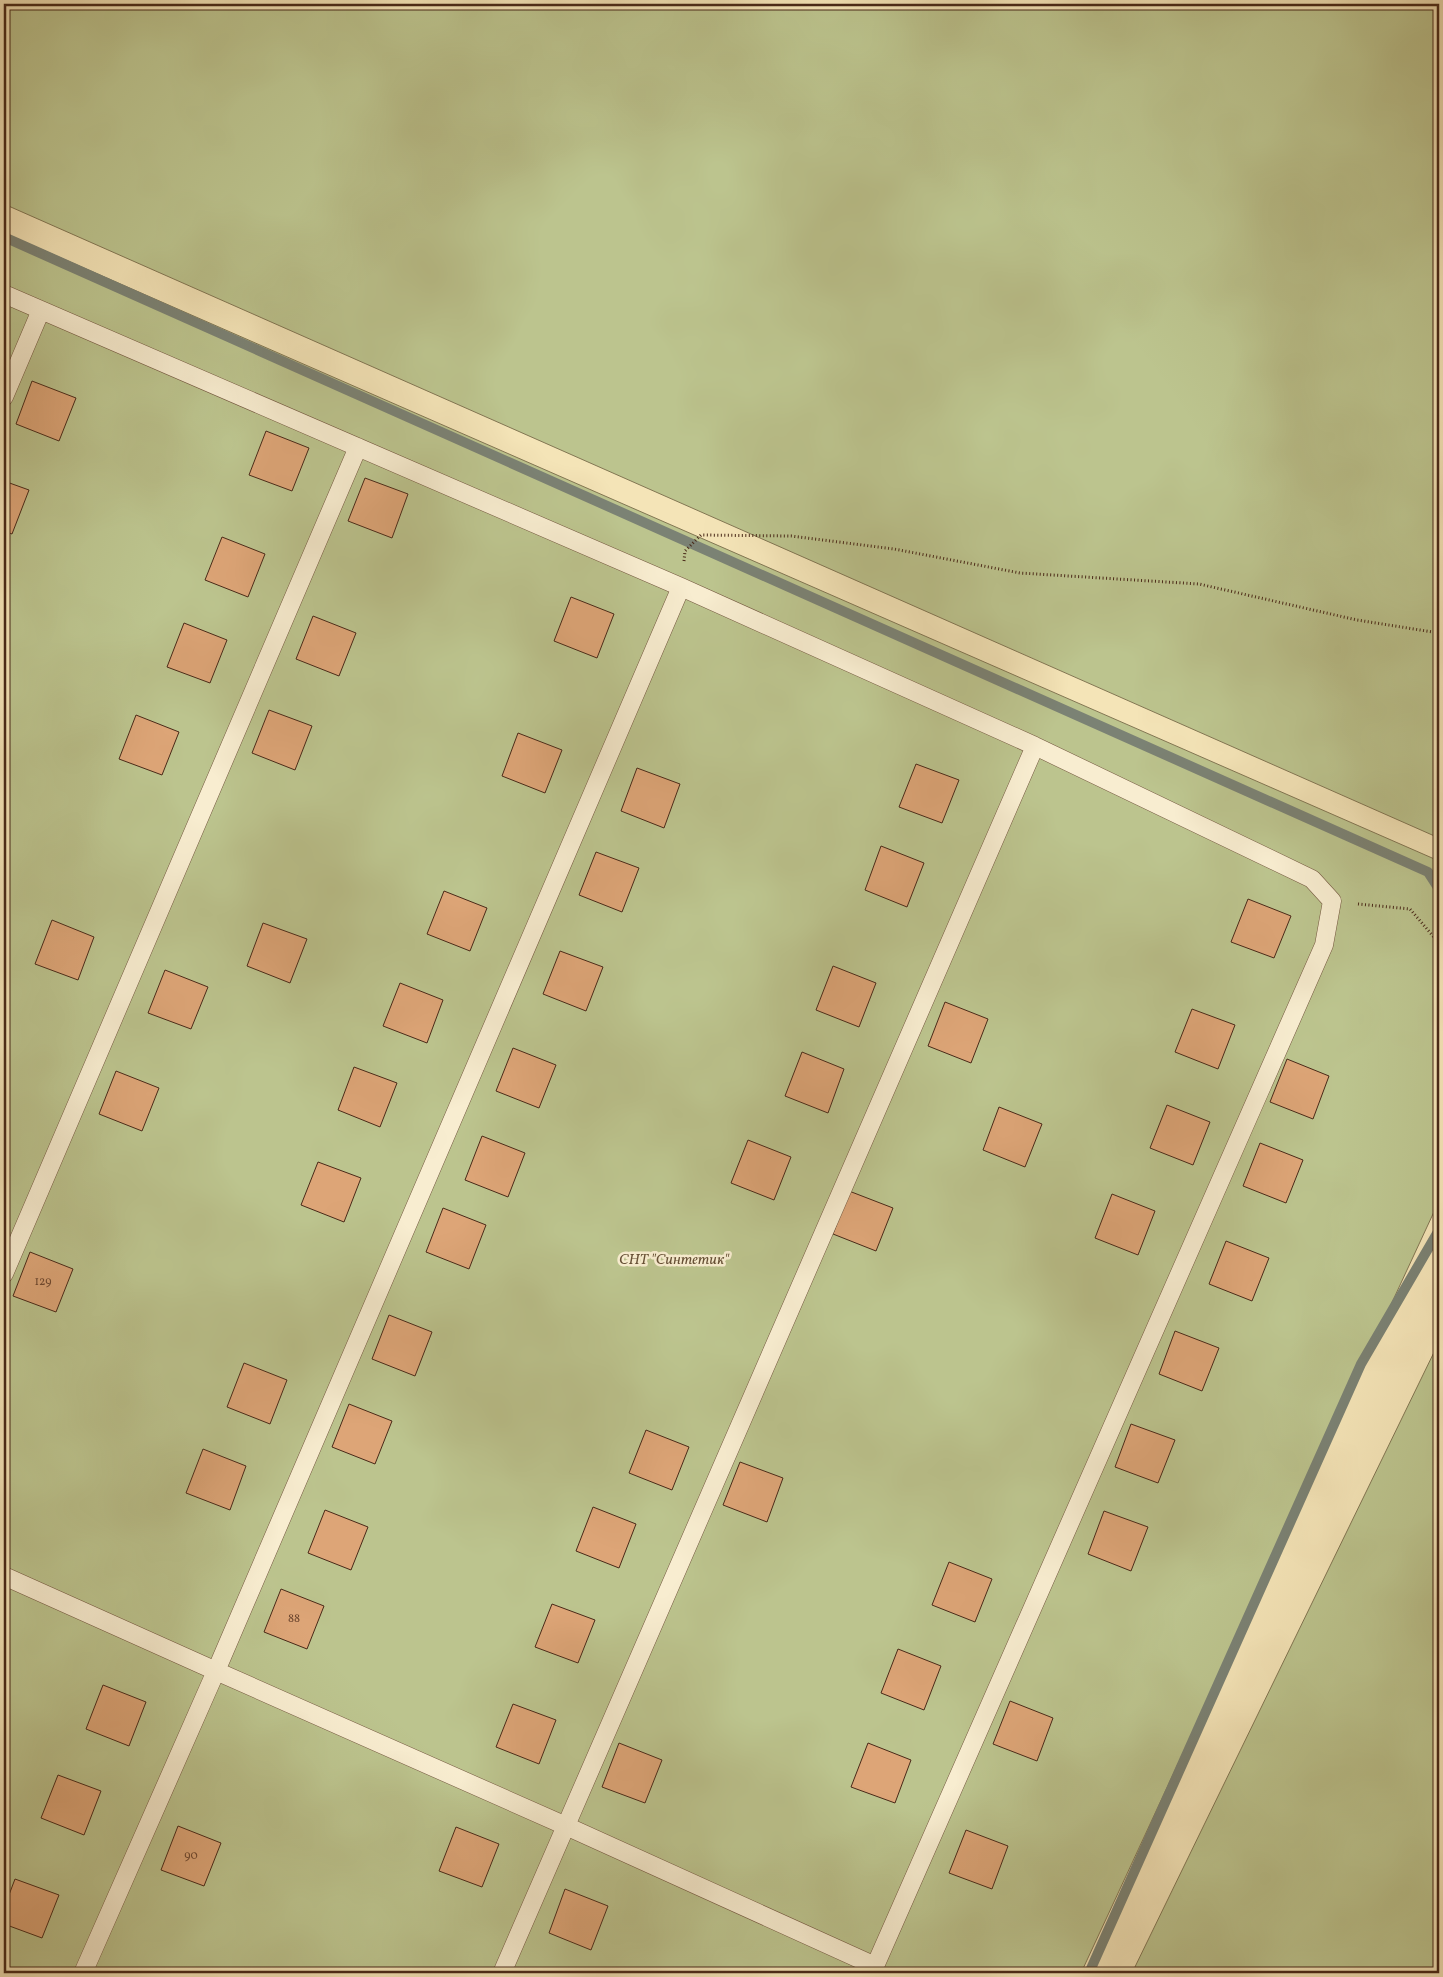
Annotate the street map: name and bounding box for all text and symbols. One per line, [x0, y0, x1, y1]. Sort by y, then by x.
park label: СНТ "Синтетик" [619, 1250, 730, 1271]
house number: 129 [34, 1274, 52, 1290]
house number: 88 [288, 1611, 300, 1627]
house number: 90 [184, 1848, 198, 1864]

